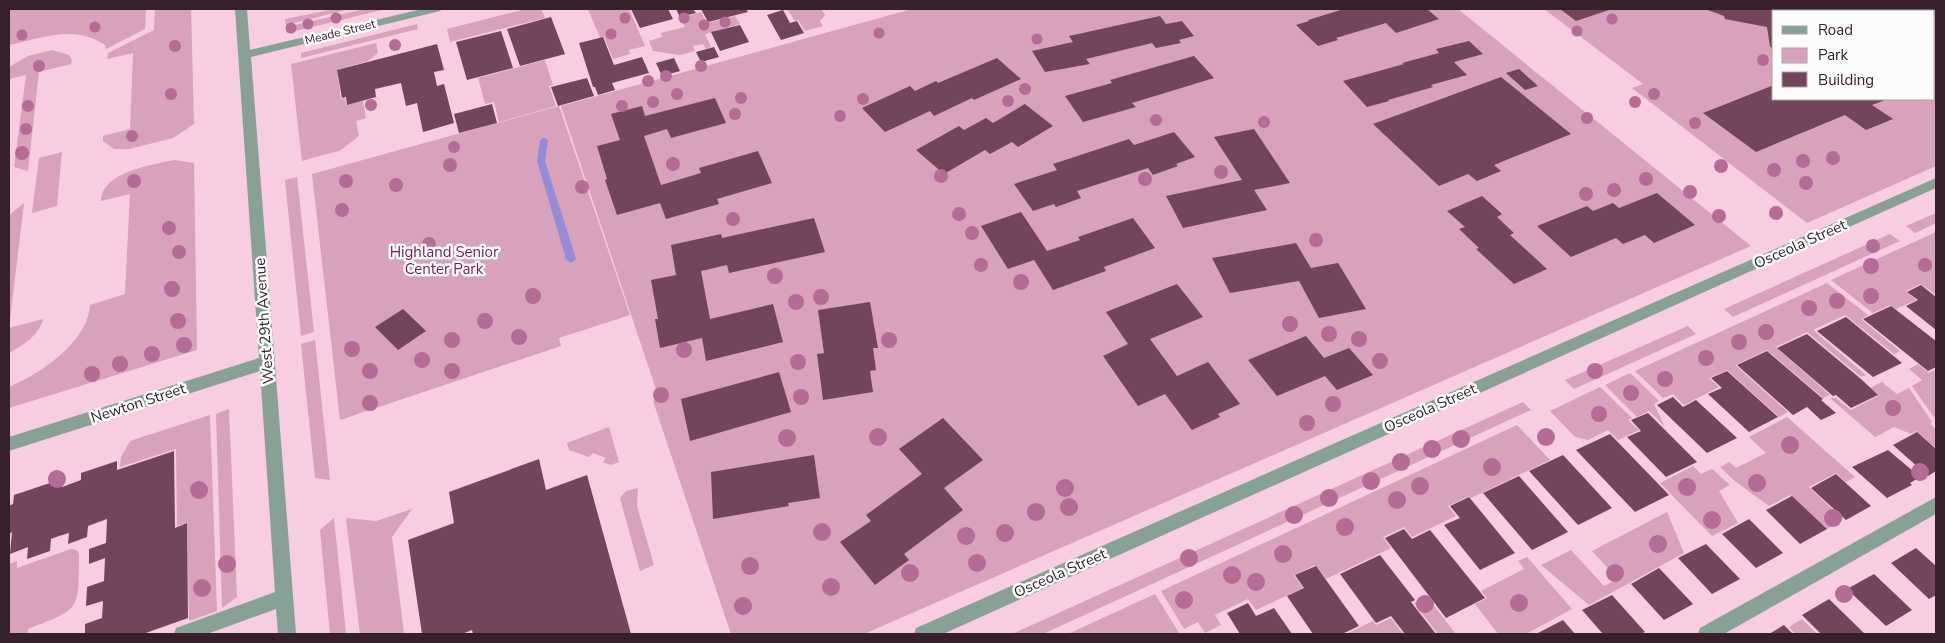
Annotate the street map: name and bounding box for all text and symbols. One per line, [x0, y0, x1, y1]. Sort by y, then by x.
legend [1772, 10, 1935, 100]
street label: Meade Street [303, 15, 378, 48]
text: Road [1818, 20, 1853, 40]
text: Park [1818, 45, 1848, 65]
text: Building [1818, 70, 1874, 90]
street label: Osceola Street [1751, 214, 1850, 273]
park label: Highland Senior Center Park [390, 242, 499, 279]
street label: West 29th Avenue [250, 257, 278, 385]
street label: Newton Street [88, 378, 189, 428]
street label: Osceola Street [1381, 378, 1480, 437]
street label: Osceola Street [1011, 543, 1110, 602]

